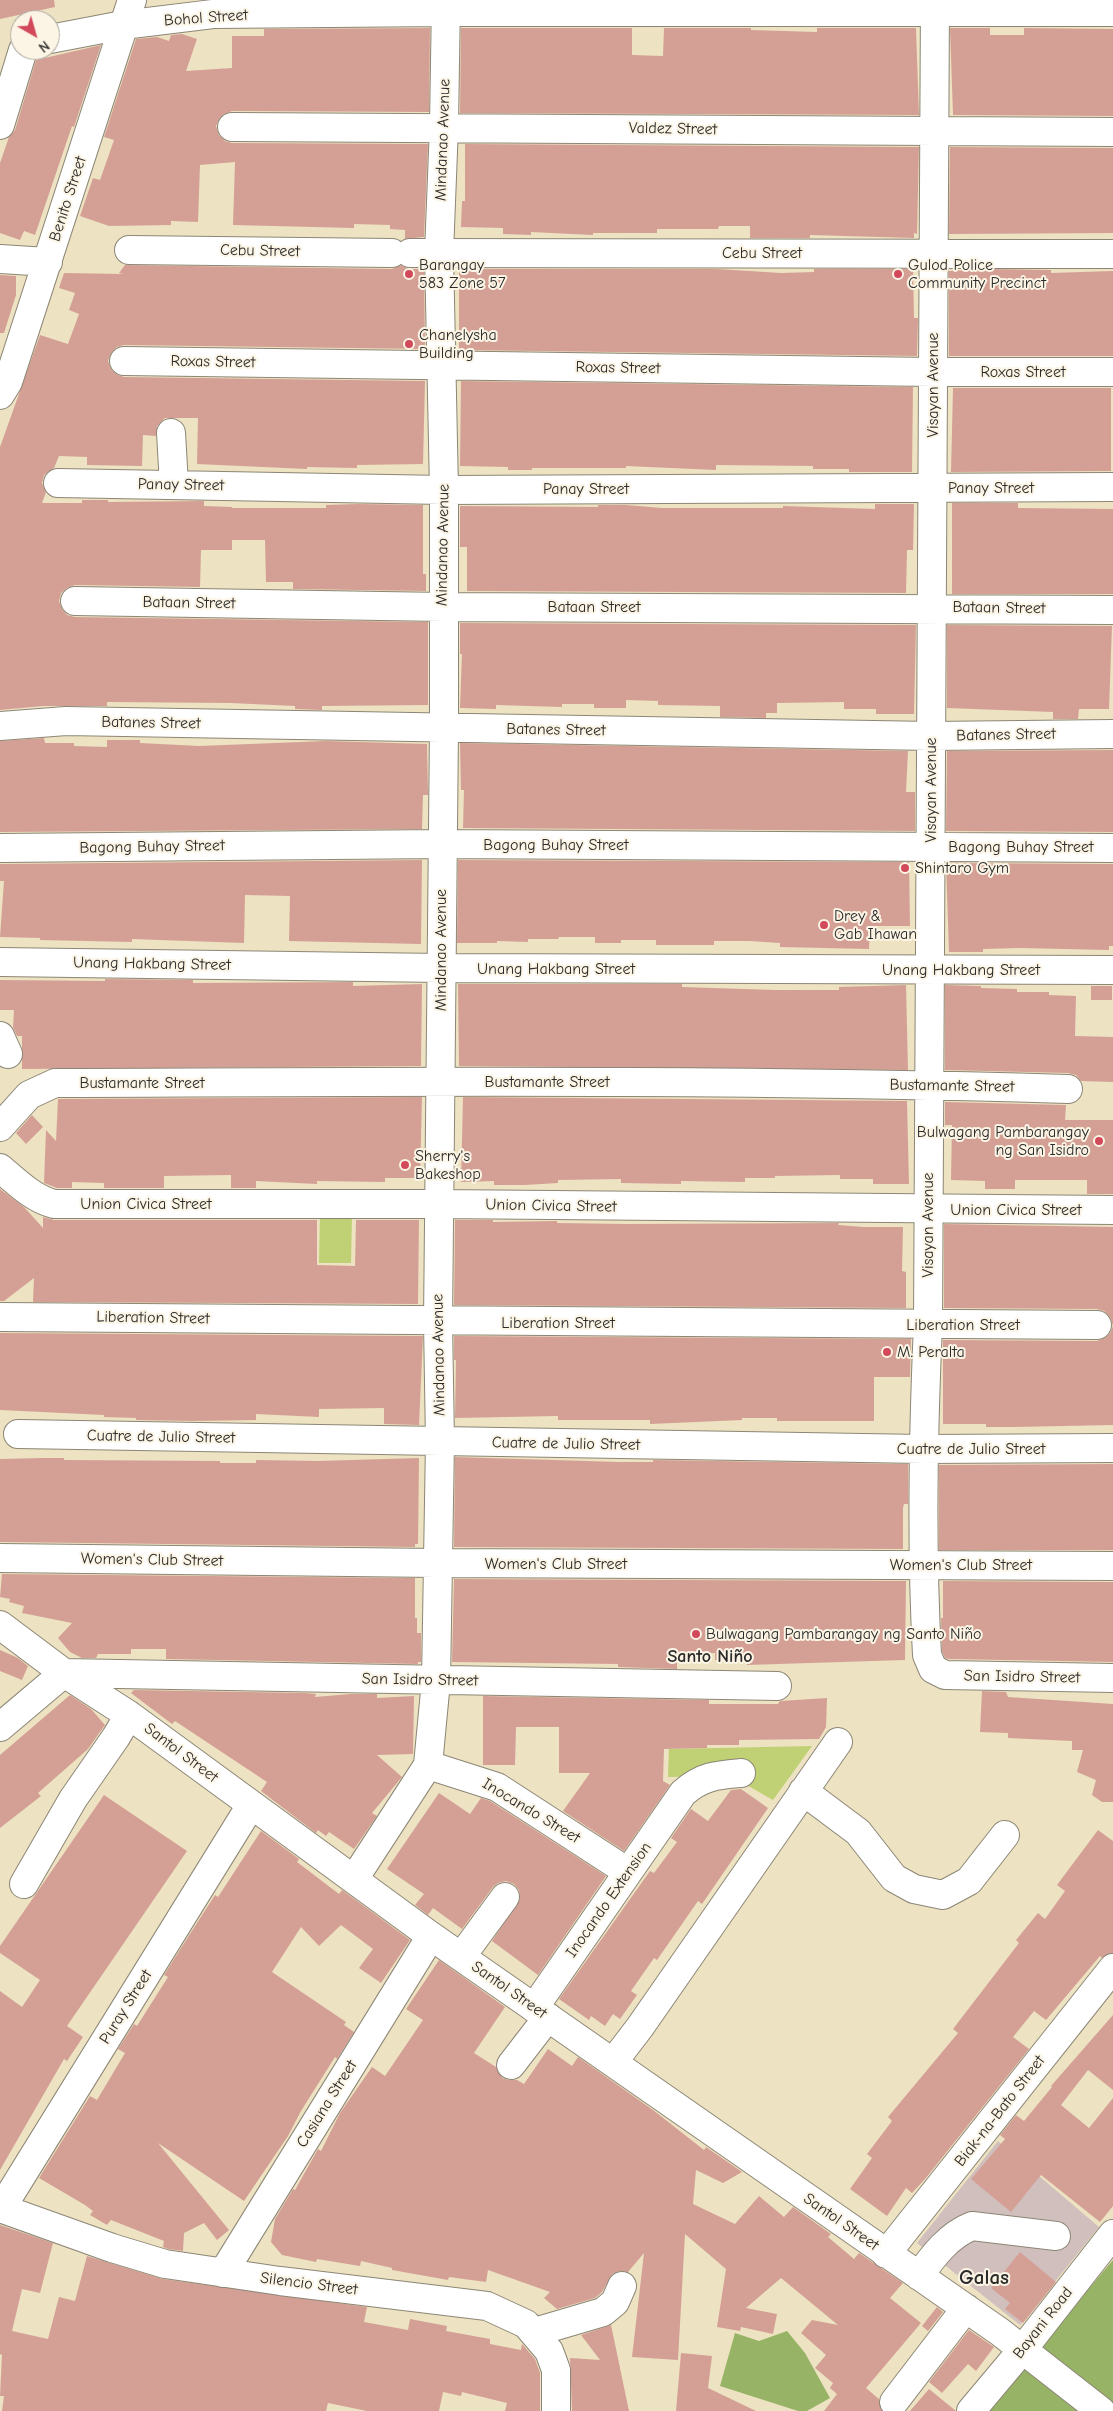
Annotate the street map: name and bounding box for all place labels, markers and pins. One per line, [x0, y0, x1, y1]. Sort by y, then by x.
place label: Barangay 583 Zone 57 [419, 255, 506, 293]
place label: Gulod Police Community Precinct [908, 255, 1046, 293]
marker: Barangay 583 Zone 57 [403, 268, 415, 280]
marker: Gulod Police Community Precinct [892, 268, 904, 280]
place label: Chanelysha Building [419, 325, 497, 363]
marker: Chanelysha Building [403, 338, 415, 350]
place label: Shintaro Gym [915, 858, 1009, 878]
marker: Shintaro Gym [899, 862, 911, 874]
place label: Drey & Gab Ihawan [834, 906, 917, 944]
marker: Drey & Gab Ihawan [818, 919, 830, 931]
place label: Bulwagang Pambarangay ng San Isidro [917, 1122, 1089, 1160]
marker: Bulwagang Pambarangay ng San Isidro [1093, 1135, 1105, 1147]
place label: Sherry's Bakeshop [415, 1146, 481, 1184]
marker: Sherry's Bakeshop [399, 1159, 411, 1171]
place label: M. Peralta [897, 1342, 965, 1362]
marker: M. Peralta [881, 1346, 893, 1358]
place label: Bulwagang Pambarangay ng Santo Niño [706, 1624, 982, 1644]
marker: Bulwagang Pambarangay ng Santo Niño [690, 1628, 702, 1640]

